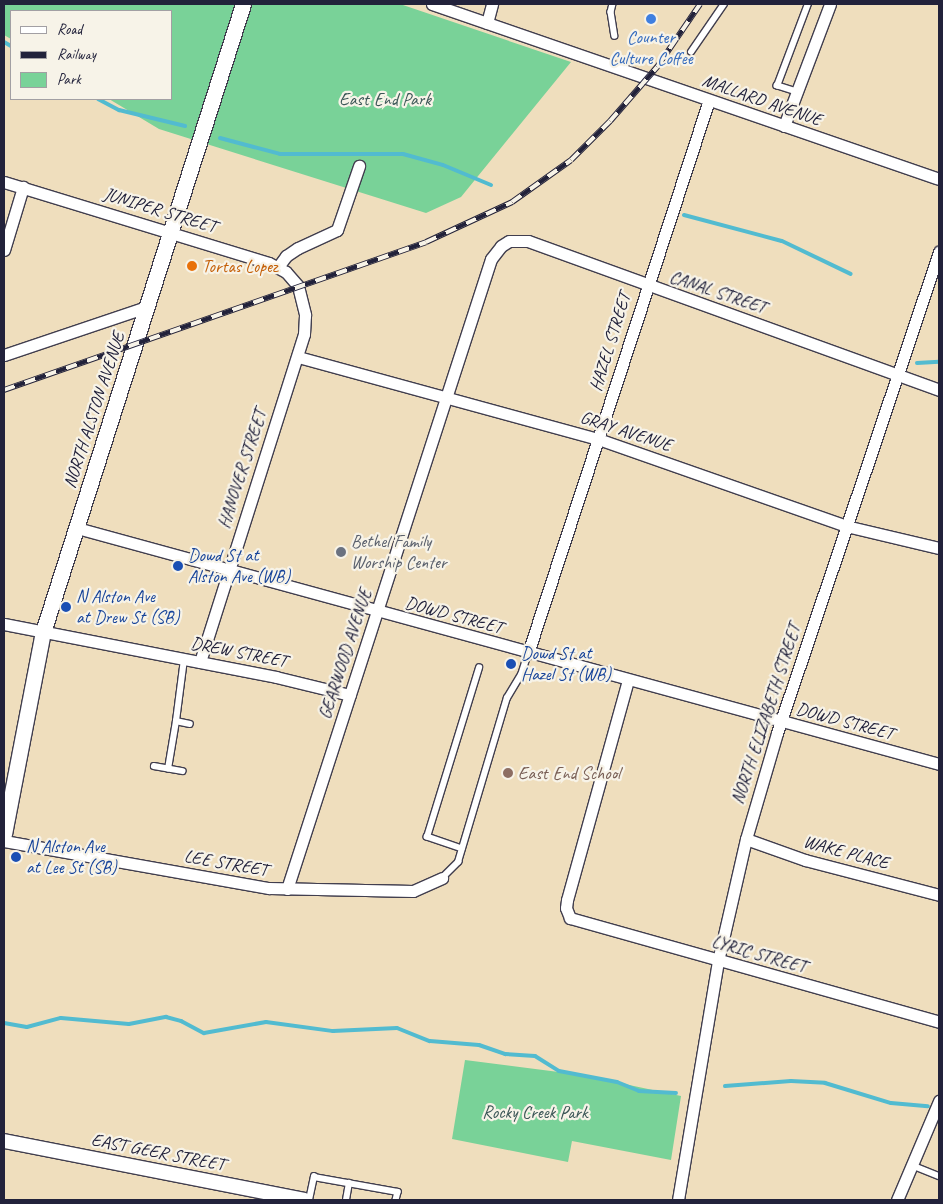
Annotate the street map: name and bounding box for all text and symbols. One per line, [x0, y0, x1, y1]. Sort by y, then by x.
legend [10, 10, 172, 100]
marker: Counter Culture Coffee [645, 13, 657, 25]
text: Road [57, 20, 82, 39]
place label: Counter Culture Coffee [609, 27, 693, 70]
text: Railway [57, 45, 96, 64]
text: Park [57, 70, 81, 89]
street label: MALLARD AVENUE [700, 70, 824, 130]
park label: East End Park [339, 88, 431, 110]
street label: JUNIPER STREET [101, 183, 219, 237]
place label: Tortas Lopez [202, 255, 277, 277]
marker: Tortas Lopez [186, 260, 198, 272]
street label: CANAL STREET [667, 265, 769, 319]
street label: HAZEL STREET [585, 290, 635, 394]
street label: NORTH ALSTON AVENUE [59, 329, 129, 491]
street label: GRAY AVENUE [578, 406, 674, 456]
street label: HANOVER STREET [213, 407, 271, 531]
place label: Bethel Family Worship Center [351, 531, 446, 574]
place label: Dowd St at Alston Ave (WB) [188, 545, 290, 588]
marker: Bethel Family Worship Center [335, 546, 347, 558]
marker: Dowd St at Alston Ave (WB) [172, 560, 184, 572]
place label: N Alston Ave at Drew St (SB) [76, 586, 180, 628]
street label: GEARWOOD AVENUE [314, 586, 376, 722]
street label: DOWD STREET [403, 592, 505, 638]
marker: N Alston Ave at Drew St (SB) [60, 601, 72, 613]
street label: NORTH ELIZABETH STREET [727, 622, 805, 806]
street label: DREW STREET [189, 632, 289, 672]
place label: Dowd St at Hazel St (WB) [521, 643, 611, 686]
marker: Dowd St at Hazel St (WB) [505, 658, 517, 670]
street label: DOWD STREET [794, 698, 896, 744]
place label: East End School [518, 762, 620, 784]
marker: East End School [502, 767, 514, 779]
street label: WAKE PLACE [801, 830, 891, 874]
place label: N Alston Ave at Lee St (SB) [26, 836, 117, 879]
street label: LEE STREET [183, 845, 269, 881]
marker: N Alston Ave at Lee St (SB) [10, 851, 22, 863]
street label: LYRIC STREET [709, 930, 809, 978]
park label: Rocky Creek Park [482, 1101, 588, 1123]
street label: EAST GEER STREET [90, 1129, 226, 1175]

